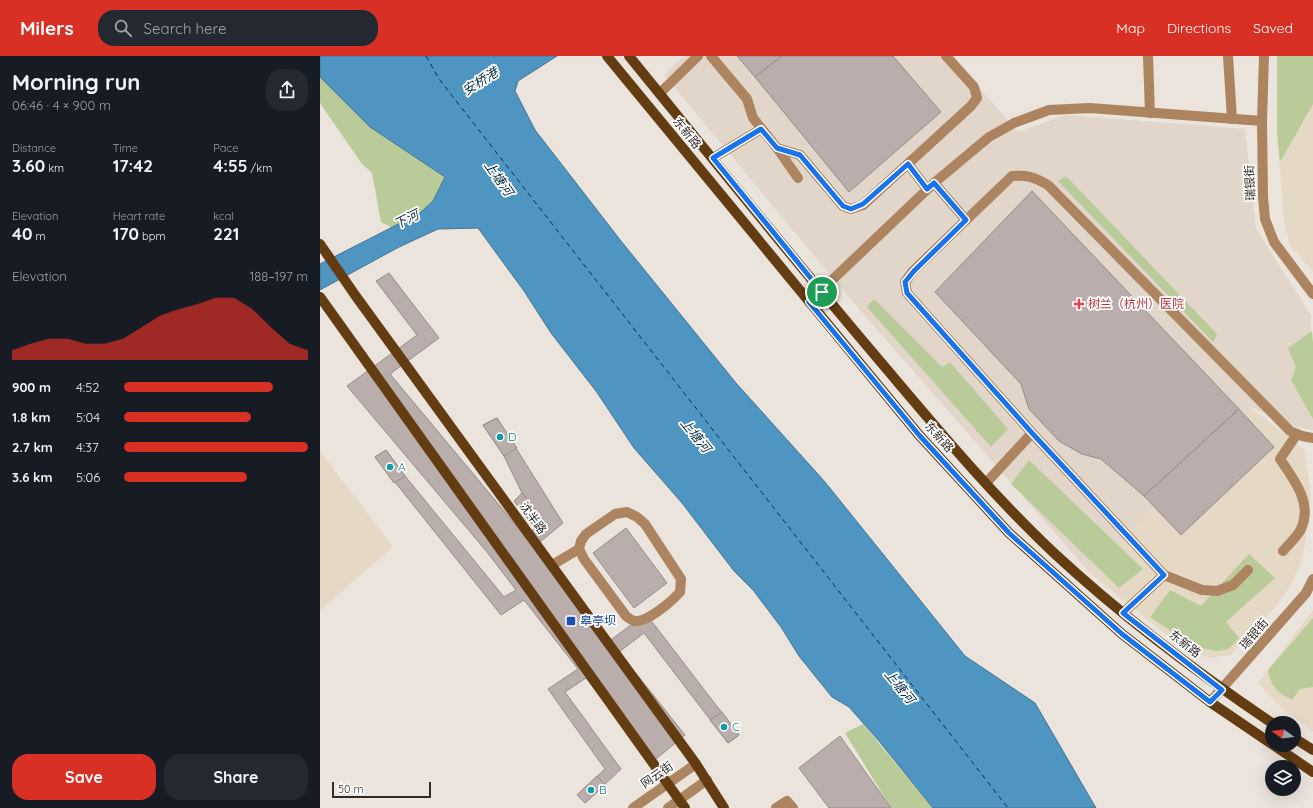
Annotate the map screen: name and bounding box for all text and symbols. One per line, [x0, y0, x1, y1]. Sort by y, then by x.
search box [98, 10, 378, 46]
text: Milers [20, 16, 74, 40]
icon: search [112, 17, 134, 39]
text: Search here [144, 19, 226, 38]
text: Map [1116, 19, 1145, 37]
text: Directions [1167, 19, 1231, 37]
text: Saved [1253, 19, 1293, 37]
water label: 安桥港 [459, 63, 502, 98]
text: Morning run [12, 68, 140, 96]
button: share [266, 69, 308, 111]
text: 06:46 · 4 × 900 m [12, 97, 111, 113]
street label: 东新路 [670, 114, 705, 151]
text: Distance [12, 141, 56, 155]
text: Time [113, 141, 138, 155]
text: Pace [213, 141, 238, 155]
text: 3.60 [12, 155, 45, 176]
text: 17:42 [113, 155, 153, 176]
text: 4:55 [213, 155, 248, 176]
water label: 上塘河 [481, 157, 518, 201]
text: km [45, 161, 64, 175]
text: /km [248, 161, 272, 175]
street label: 瑞银街 [1241, 165, 1258, 201]
water label: 下河 [391, 205, 424, 232]
text: Elevation [12, 209, 58, 223]
text: Heart rate [113, 209, 165, 223]
text: kcal [213, 209, 234, 223]
text: 40 [12, 223, 32, 244]
text: 170 [113, 223, 139, 244]
text: 221 [213, 223, 239, 244]
text: m [32, 229, 45, 243]
text: bpm [139, 229, 165, 243]
text: Elevation [12, 268, 67, 284]
text: 188–197 m [249, 268, 308, 284]
pin [805, 275, 839, 309]
icon: arrive [811, 281, 833, 303]
place label: 树兰（杭州）医院 [1088, 296, 1184, 311]
marker: 树兰（杭州）医院 [1073, 298, 1085, 310]
text: 900 m [12, 379, 51, 395]
text: 4:52 [76, 379, 100, 395]
text: 1.8 km [12, 409, 50, 425]
text: 5:04 [76, 409, 100, 425]
water label: 上塘河 [678, 415, 716, 458]
street label: 东新路 [922, 418, 957, 455]
place label: D [508, 429, 517, 444]
marker: D [495, 432, 505, 442]
text: 2.7 km [12, 439, 53, 455]
text: 4:37 [76, 439, 99, 455]
place label: A [398, 459, 406, 474]
marker: A [385, 462, 395, 472]
text: 3.6 km [12, 469, 52, 485]
text: 5:06 [76, 469, 100, 485]
street label: 沈半路 [517, 499, 550, 537]
place label: 皋亭坝 [580, 613, 616, 628]
marker: 皋亭坝 [565, 615, 577, 627]
street label: 瑞银街 [1236, 615, 1271, 652]
street label: 东新路 [1167, 627, 1204, 661]
water label: 上塘河 [882, 666, 920, 709]
north arrow [1265, 716, 1301, 752]
map controls [1265, 716, 1301, 796]
place label: C [732, 719, 740, 734]
marker: C [719, 722, 729, 732]
button: Save [12, 754, 156, 800]
button: Share [164, 754, 308, 800]
street label: 网云街 [638, 758, 676, 791]
button: layers [1265, 760, 1301, 796]
scale bar [332, 780, 431, 799]
text: 50 m [338, 782, 364, 796]
place label: B [599, 782, 607, 797]
marker: B [586, 785, 596, 795]

